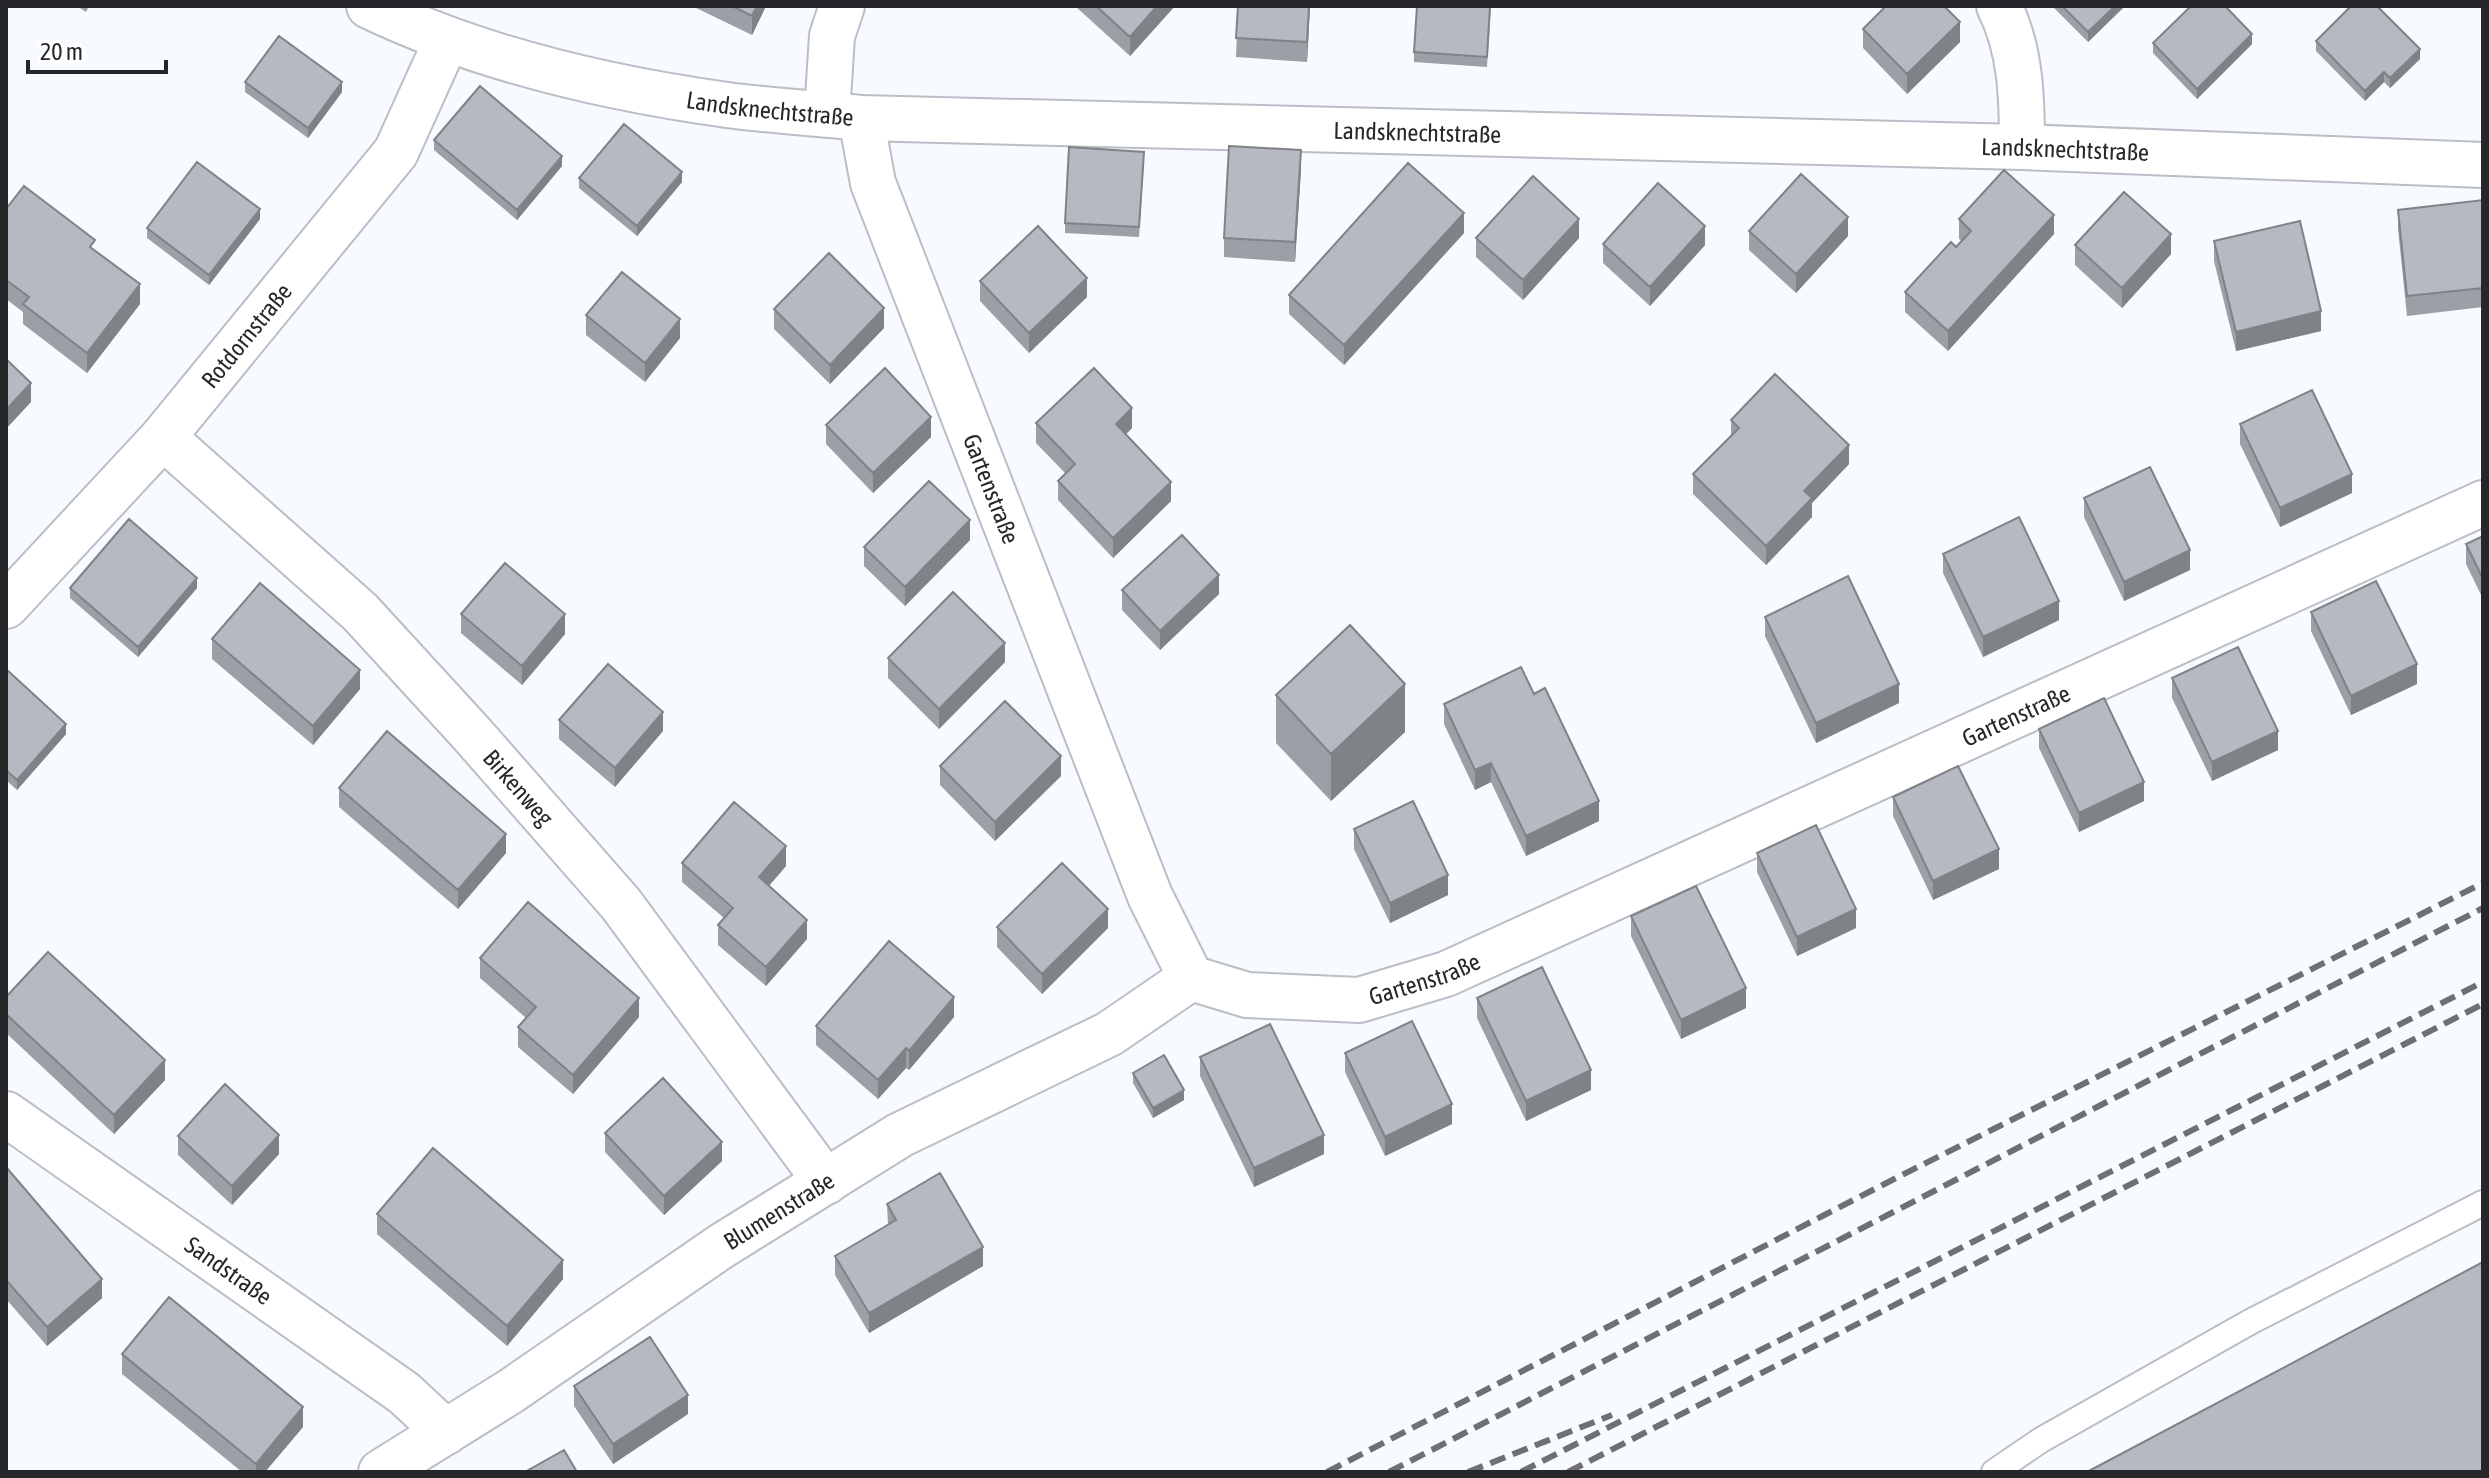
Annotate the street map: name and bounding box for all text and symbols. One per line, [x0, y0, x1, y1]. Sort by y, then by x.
scale bar [28, 24, 166, 74]
text: 20 m [40, 38, 83, 65]
street label: Landsknechtstraße [685, 86, 855, 131]
street label: Landsknechtstraße [1333, 116, 1502, 147]
street label: Landsknechtstraße [1981, 132, 2149, 165]
street label: Rotdornstraße [196, 278, 297, 393]
street label: Gartenstraße [958, 430, 1025, 547]
street label: Gartenstraße [1958, 679, 2074, 751]
street label: Birkenweg [478, 744, 560, 831]
street label: Gartenstraße [1366, 947, 1484, 1010]
street label: Blumenstraße [719, 1166, 839, 1255]
street label: Sandstraße [180, 1230, 277, 1310]

